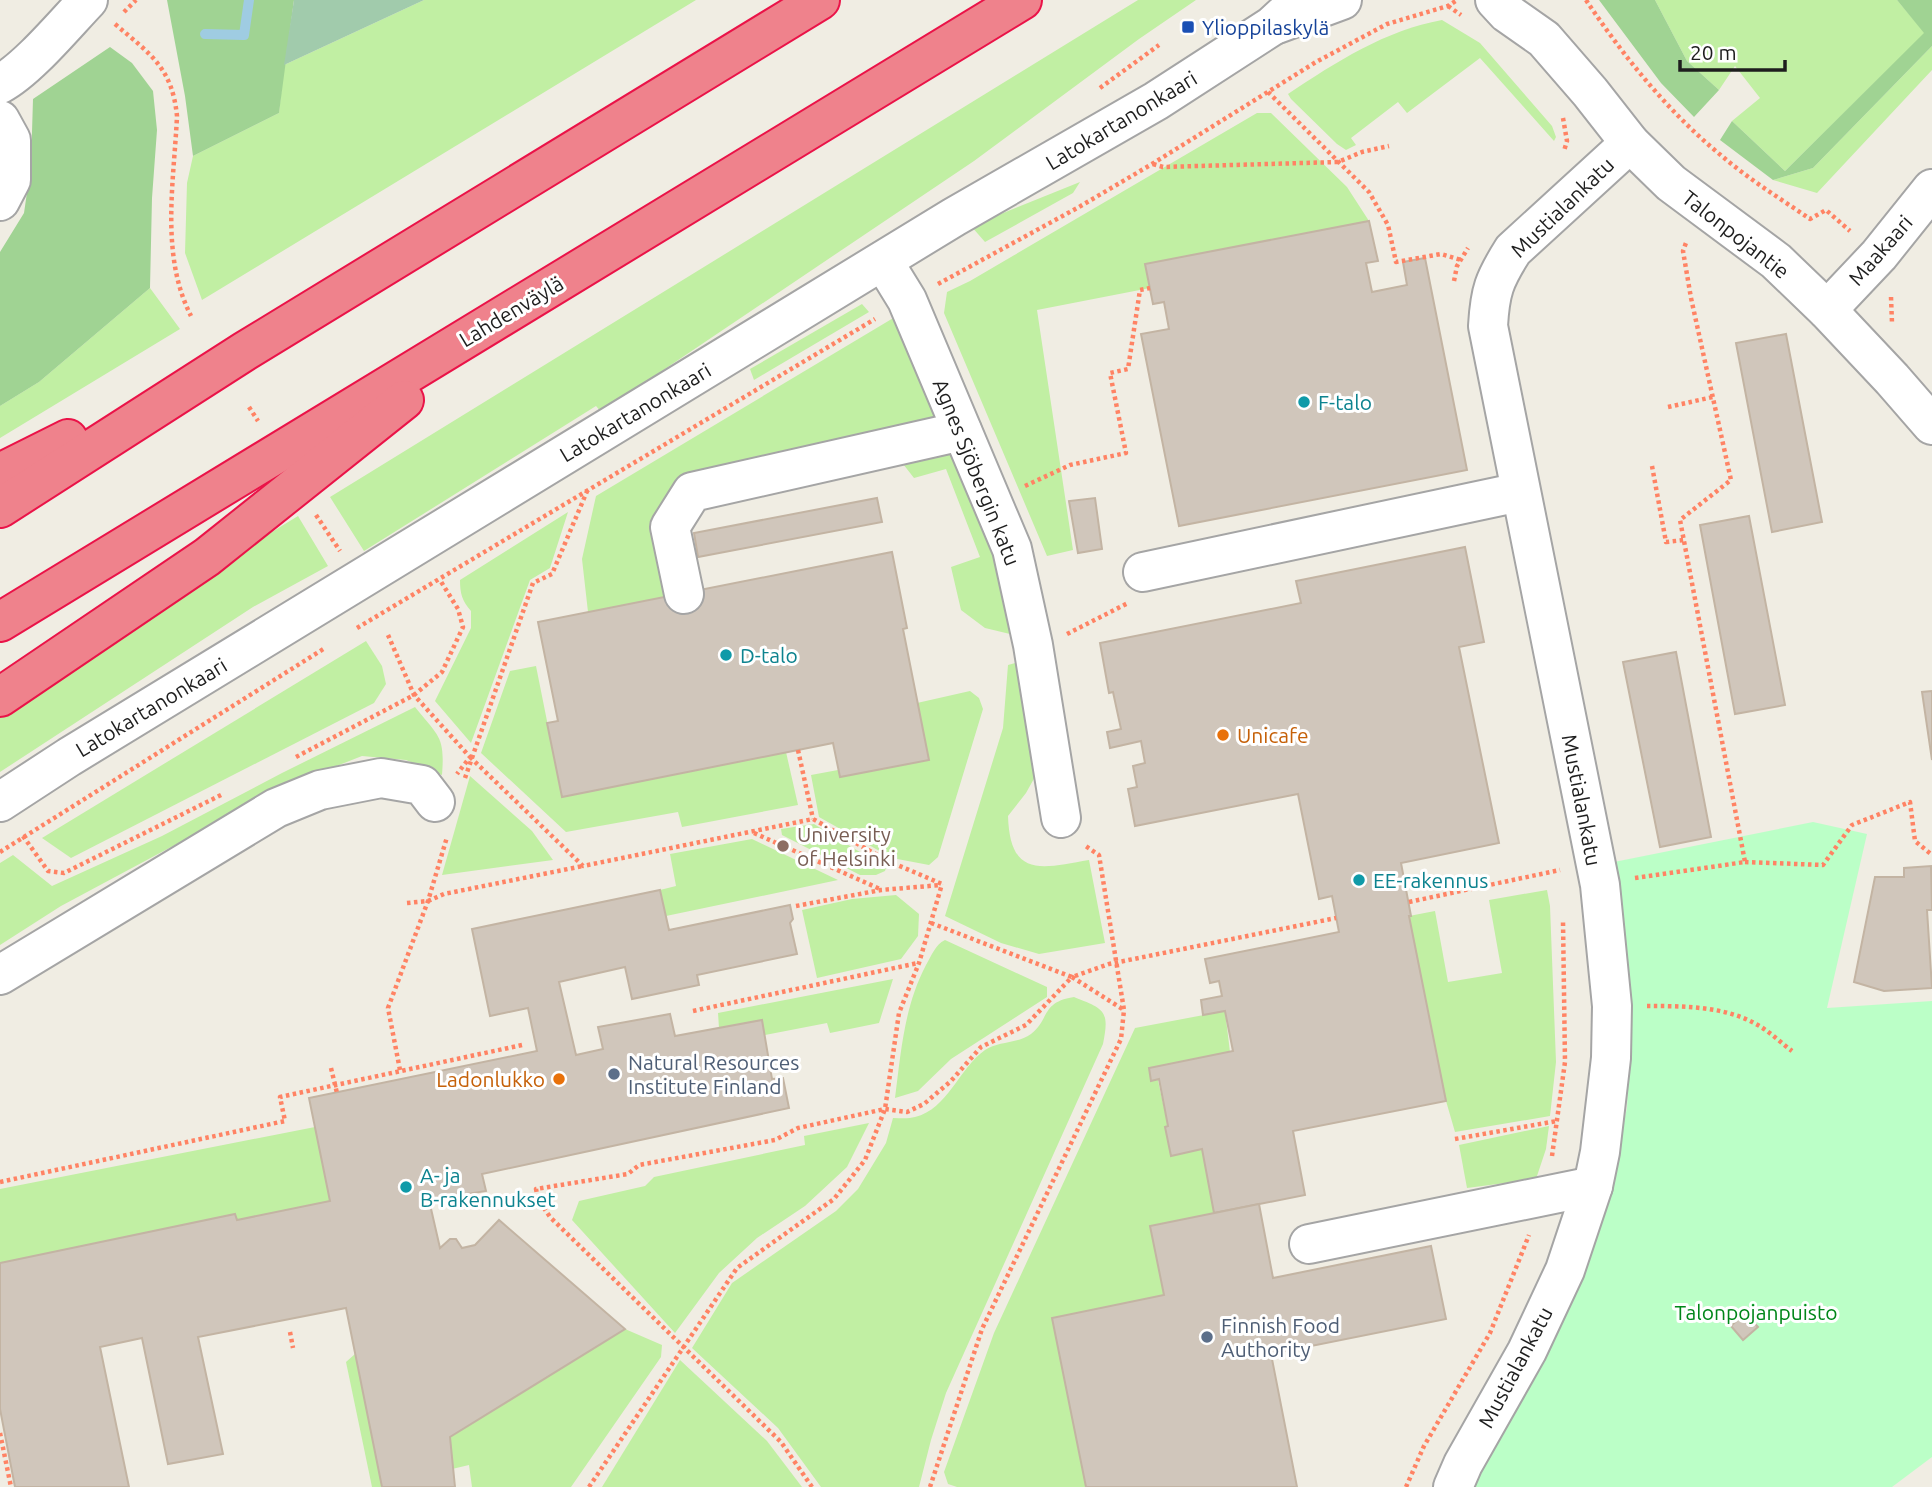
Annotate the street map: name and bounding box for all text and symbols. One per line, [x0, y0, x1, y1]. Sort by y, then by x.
place label: Ylioppilaskylä [1202, 15, 1329, 39]
marker: Ylioppilaskylä [1180, 19, 1196, 35]
scale bar [1680, 28, 1785, 72]
text: 20 m [1690, 40, 1737, 64]
street label: Latokartanonkaari [1041, 65, 1201, 175]
street label: Mustialankatu [1506, 152, 1618, 262]
street label: Talonpojantie [1678, 185, 1794, 283]
street label: Maakaari [1843, 210, 1917, 290]
street label: Lahdenväylä [455, 271, 567, 351]
street label: Latokartanonkaari [555, 357, 715, 467]
street label: Agnes Sjöbergin katu [929, 375, 1025, 569]
place label: F-talo [1318, 390, 1372, 414]
marker: F-talo [1296, 394, 1312, 410]
place label: D-talo [740, 643, 798, 667]
marker: D-talo [718, 647, 734, 663]
street label: Latokartanonkaari [71, 652, 231, 762]
place label: Unicafe [1237, 723, 1309, 747]
marker: Unicafe [1215, 727, 1231, 743]
street label: Mustialankatu [1557, 732, 1607, 868]
place label: University of Helsinki [797, 822, 896, 870]
marker: University of Helsinki [775, 838, 791, 854]
place label: EE-rakennus [1373, 868, 1488, 892]
marker: EE-rakennus [1351, 872, 1367, 888]
place label: Natural Resources Institute Finland [628, 1050, 799, 1098]
marker: Natural Resources Institute Finland [606, 1066, 622, 1082]
place label: Ladonlukko [436, 1067, 545, 1091]
marker: Ladonlukko [551, 1071, 567, 1087]
place label: A- ja B-rakennukset [420, 1163, 556, 1211]
marker: A- ja B-rakennukset [398, 1179, 414, 1195]
park label: Talonpojanpuisto [1675, 1300, 1837, 1324]
street label: Mustialankatu [1473, 1302, 1557, 1432]
place label: Finnish Food Authority [1221, 1313, 1340, 1361]
marker: Finnish Food Authority [1199, 1329, 1215, 1345]

